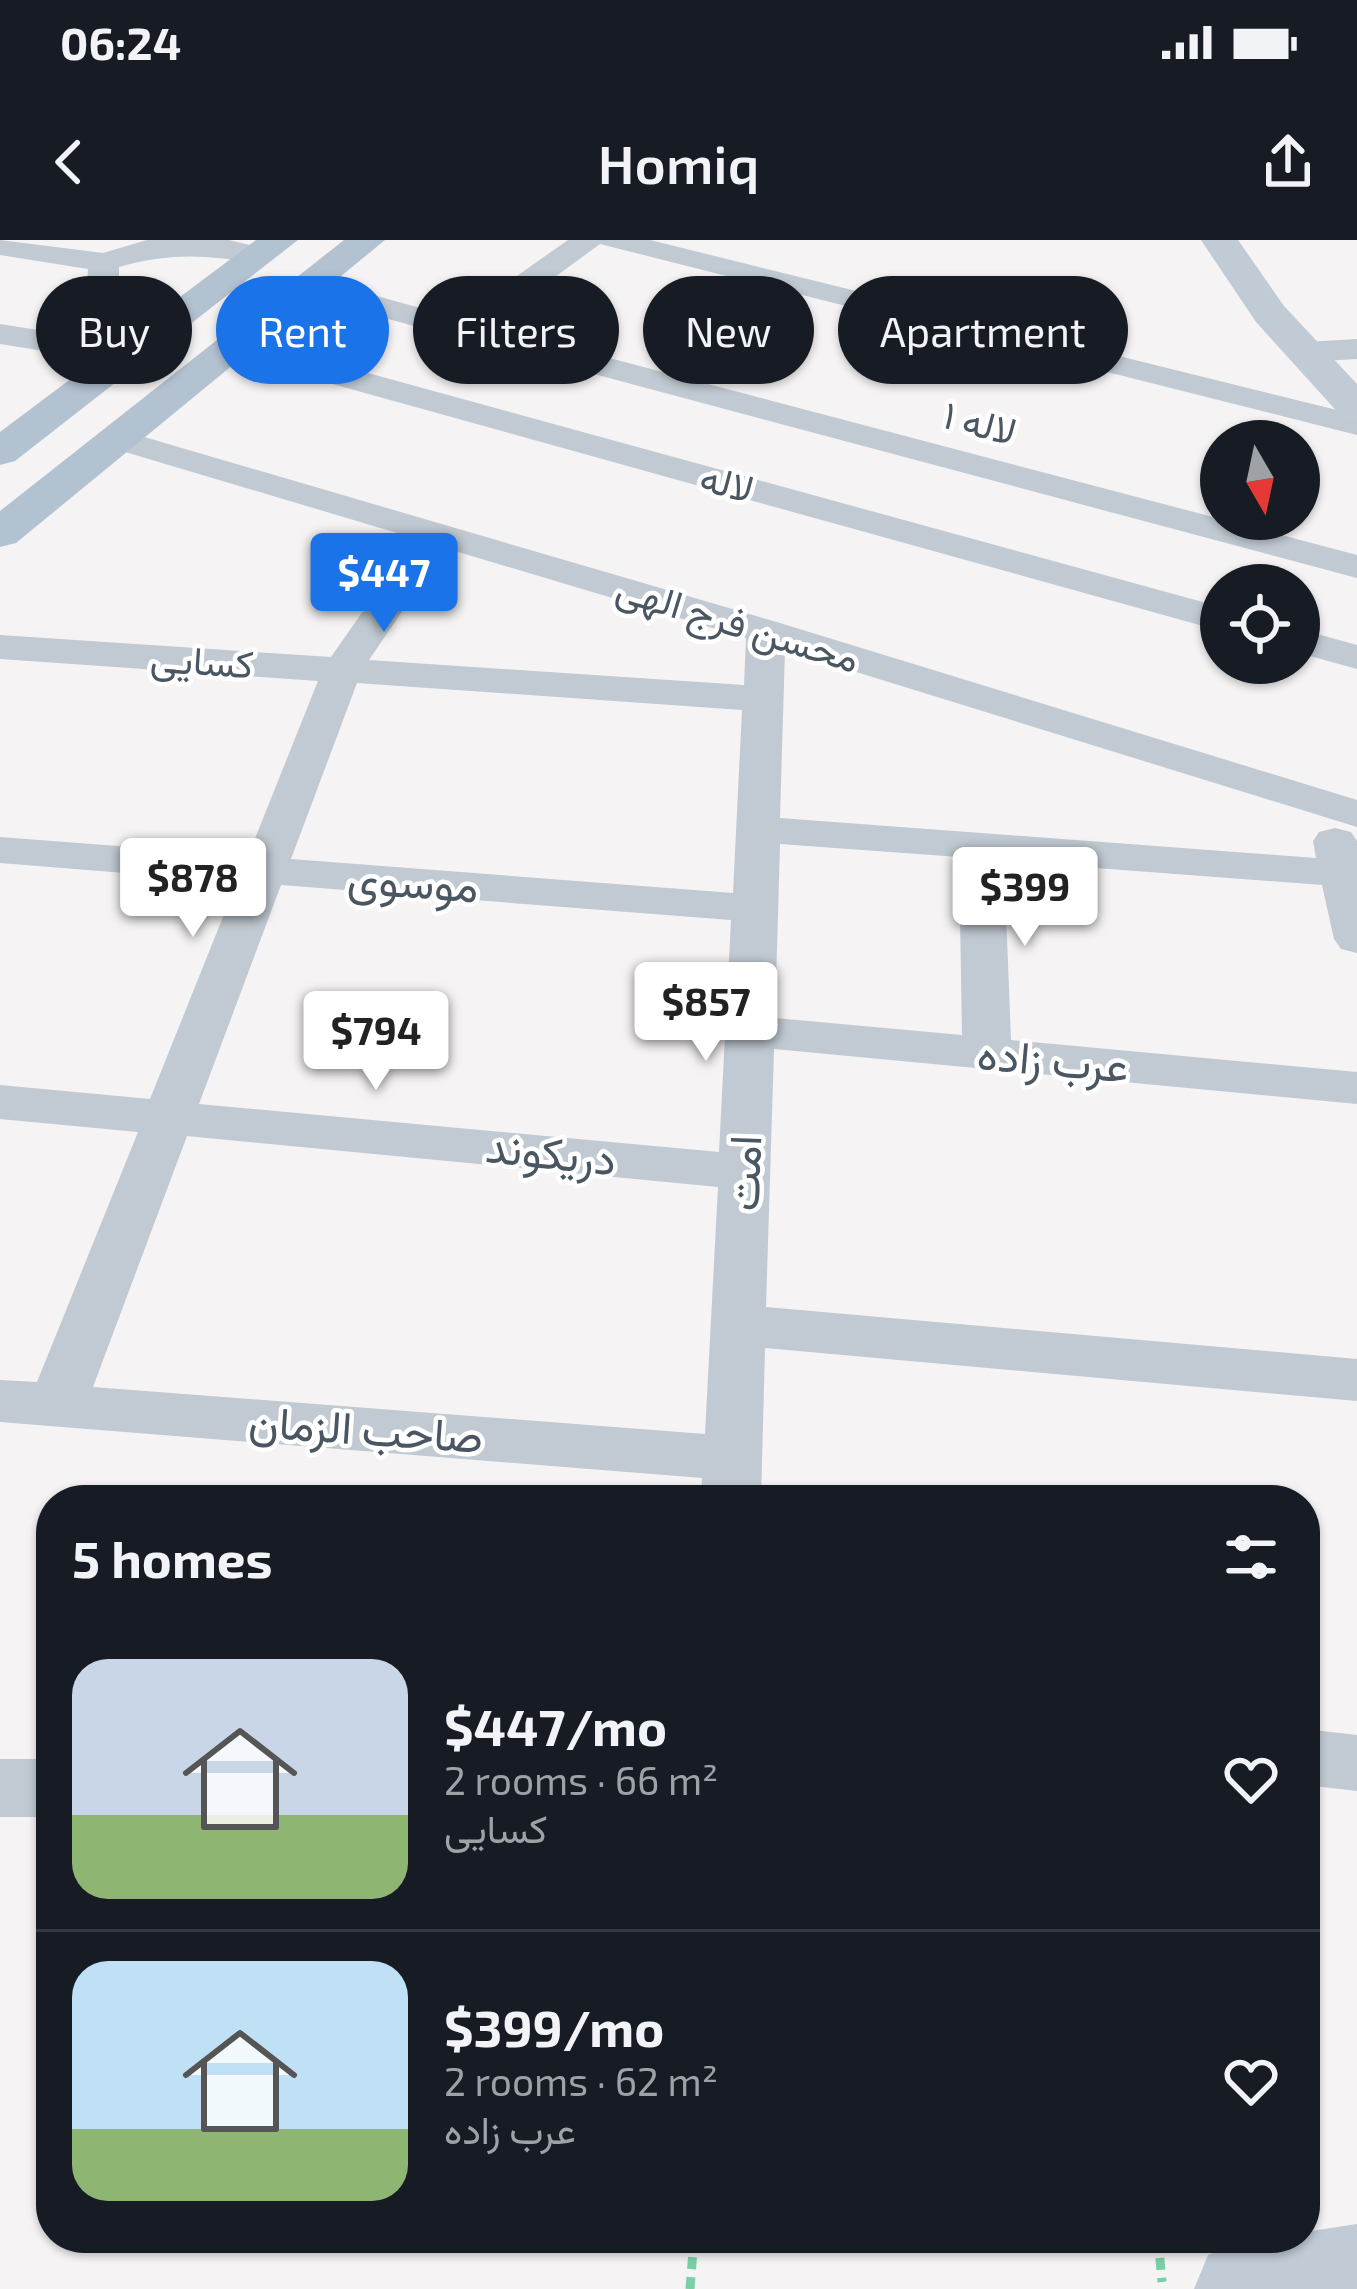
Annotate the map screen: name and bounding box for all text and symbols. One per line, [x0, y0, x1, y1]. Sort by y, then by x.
text: 06:24 [60, 15, 181, 69]
icon: back [36, 129, 102, 195]
icon: share [1255, 129, 1321, 195]
text: Homiq [598, 130, 759, 195]
chip: Buy [36, 276, 192, 384]
chip: Rent [216, 276, 389, 384]
chip: Filters [413, 276, 619, 384]
chip: New [643, 276, 814, 384]
chip: Apartment [838, 276, 1128, 384]
street label: لاله ۱ [939, 389, 1022, 454]
north arrow [1200, 420, 1320, 540]
map controls [1200, 420, 1320, 684]
street label: لاله [695, 452, 759, 511]
pin: $447 [313, 533, 455, 635]
text: $447 [338, 548, 430, 595]
street label: محسن فرج الهی [610, 562, 865, 686]
button: locate [1200, 564, 1320, 684]
street label: کسایی [149, 632, 255, 689]
pin: $878 [122, 838, 264, 940]
pin: $399 [954, 847, 1096, 949]
street label: موسوی [346, 848, 480, 915]
text: $878 [147, 853, 239, 900]
text: $399 [980, 862, 1070, 909]
pin: $857 [635, 962, 777, 1064]
text: $857 [661, 977, 751, 1024]
pin: $794 [305, 991, 447, 1093]
text: $794 [330, 1006, 422, 1053]
street label: عرب زاده [975, 1024, 1131, 1095]
street label: دریکوند [483, 1117, 619, 1188]
street label: امت [714, 1134, 770, 1212]
street label: صاحب الزمان [247, 1392, 485, 1465]
icon: filters [1218, 1524, 1284, 1590]
text: 5 homes [72, 1527, 273, 1588]
text: $447/mo [444, 1695, 667, 1756]
icon: home [168, 1707, 312, 1851]
icon: heart [1218, 1746, 1284, 1812]
text: 2 rooms · 66 m² [444, 1756, 718, 1803]
text: کسایی [444, 1804, 547, 1851]
text: $399/mo [444, 1996, 664, 2057]
icon: home [168, 2009, 312, 2153]
icon: heart [1218, 2048, 1284, 2114]
text: 2 rooms · 62 m² [444, 2057, 718, 2104]
text: عرب زاده [444, 2105, 576, 2152]

